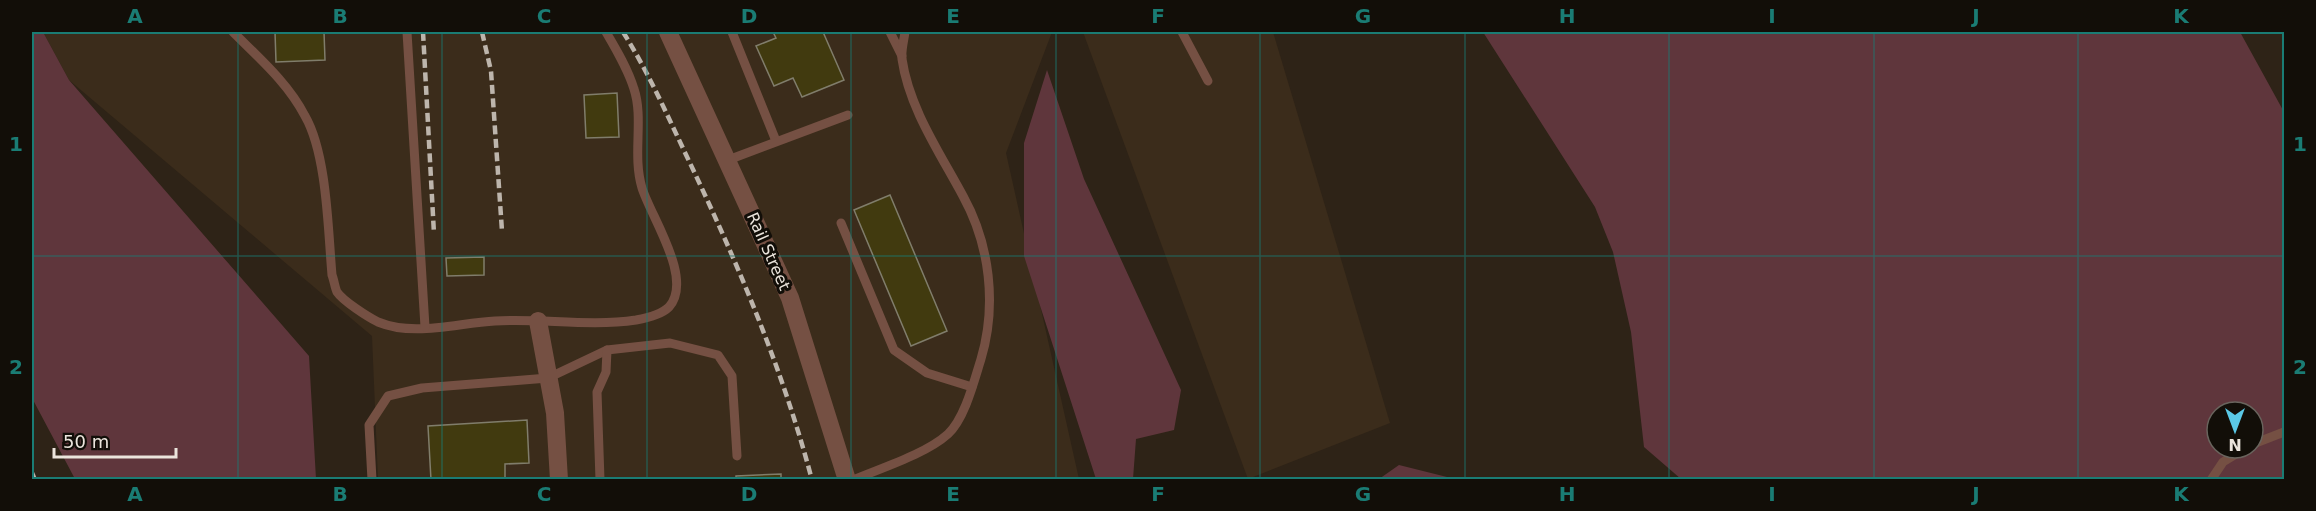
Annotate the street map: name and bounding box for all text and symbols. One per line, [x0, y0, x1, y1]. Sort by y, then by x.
text: A [127, 4, 143, 28]
text: B [332, 4, 348, 28]
text: C [537, 4, 551, 28]
text: D [741, 4, 757, 28]
text: E [946, 4, 960, 28]
text: F [1151, 4, 1165, 28]
text: G [1355, 4, 1371, 28]
text: H [1559, 4, 1575, 28]
text: I [1768, 4, 1776, 28]
text: J [1970, 4, 1980, 28]
text: K [2173, 4, 2190, 28]
text: 1 [9, 132, 23, 156]
text: 1 [2293, 132, 2307, 156]
street label: Rail Street [743, 209, 794, 293]
text: 2 [9, 355, 23, 379]
text: 2 [2293, 355, 2307, 379]
north arrow [2205, 400, 2265, 460]
scale bar [54, 421, 176, 459]
text: 50 m [63, 431, 109, 452]
text: N [2228, 435, 2242, 454]
text: A [127, 482, 143, 506]
text: B [332, 482, 348, 506]
text: C [537, 482, 551, 506]
text: D [741, 482, 757, 506]
text: E [946, 482, 960, 506]
text: F [1151, 482, 1165, 506]
text: G [1355, 482, 1371, 506]
text: H [1559, 482, 1575, 506]
text: I [1768, 482, 1776, 506]
text: J [1970, 482, 1980, 506]
text: K [2173, 482, 2190, 506]

